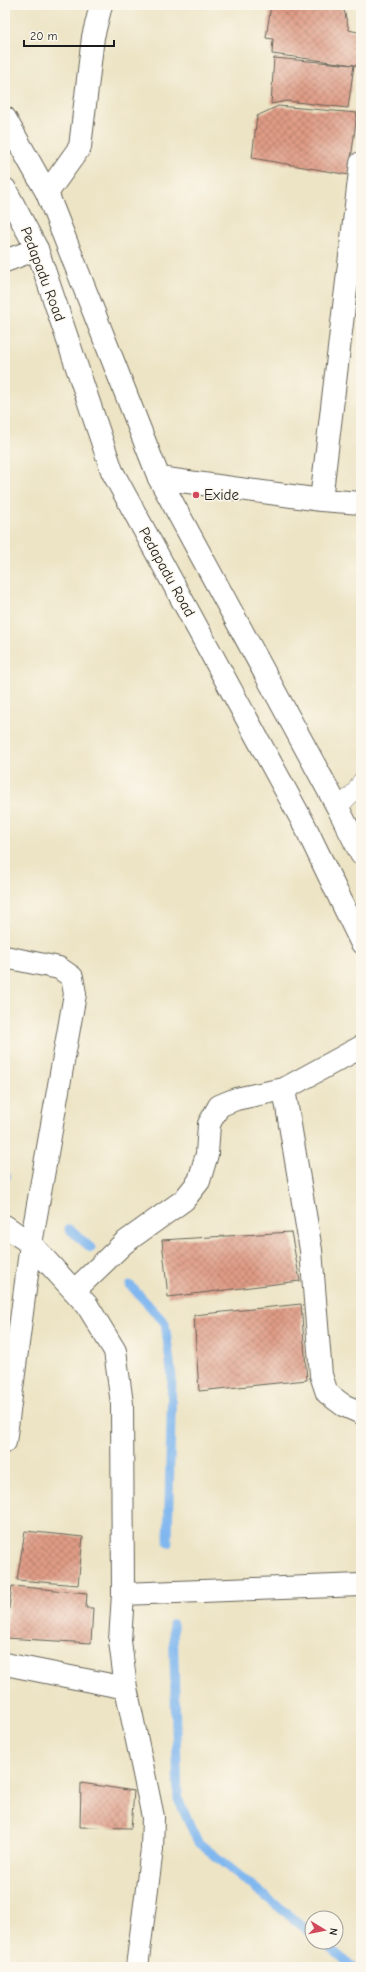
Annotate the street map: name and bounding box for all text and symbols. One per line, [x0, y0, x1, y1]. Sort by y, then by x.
scale bar [24, 22, 114, 48]
text: 20 m [30, 29, 58, 43]
street label: Pedapadu Road [17, 224, 69, 324]
place label: Exide [204, 486, 239, 504]
marker: Exide [191, 490, 201, 500]
street label: Pedapadu Road [135, 524, 199, 620]
north arrow [304, 1910, 344, 1950]
text: N [326, 1927, 340, 1936]

